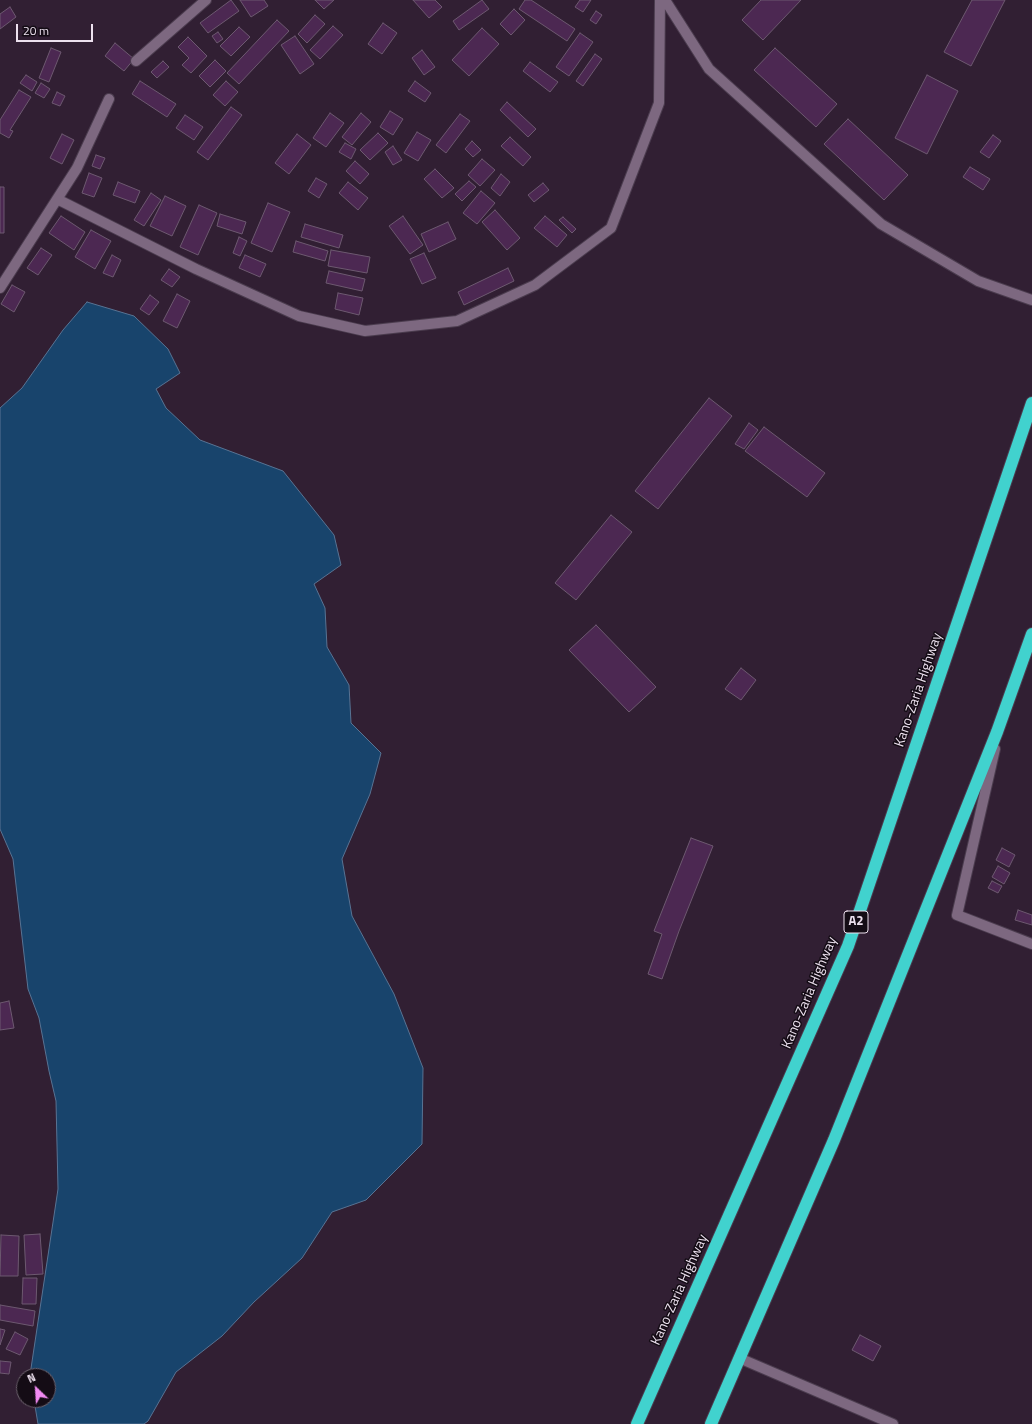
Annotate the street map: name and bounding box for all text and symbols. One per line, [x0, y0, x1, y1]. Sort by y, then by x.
scale bar [18, 16, 95, 42]
text: 20 m [23, 21, 49, 40]
street label: Kano-Zaria Highway [892, 631, 946, 749]
road number: A2 [844, 911, 868, 933]
street label: Kano-Zaria Highway [779, 935, 841, 1051]
street label: Kano-Zaria Highway [648, 1232, 712, 1348]
north arrow [16, 1368, 56, 1408]
text: N [25, 1369, 38, 1387]

